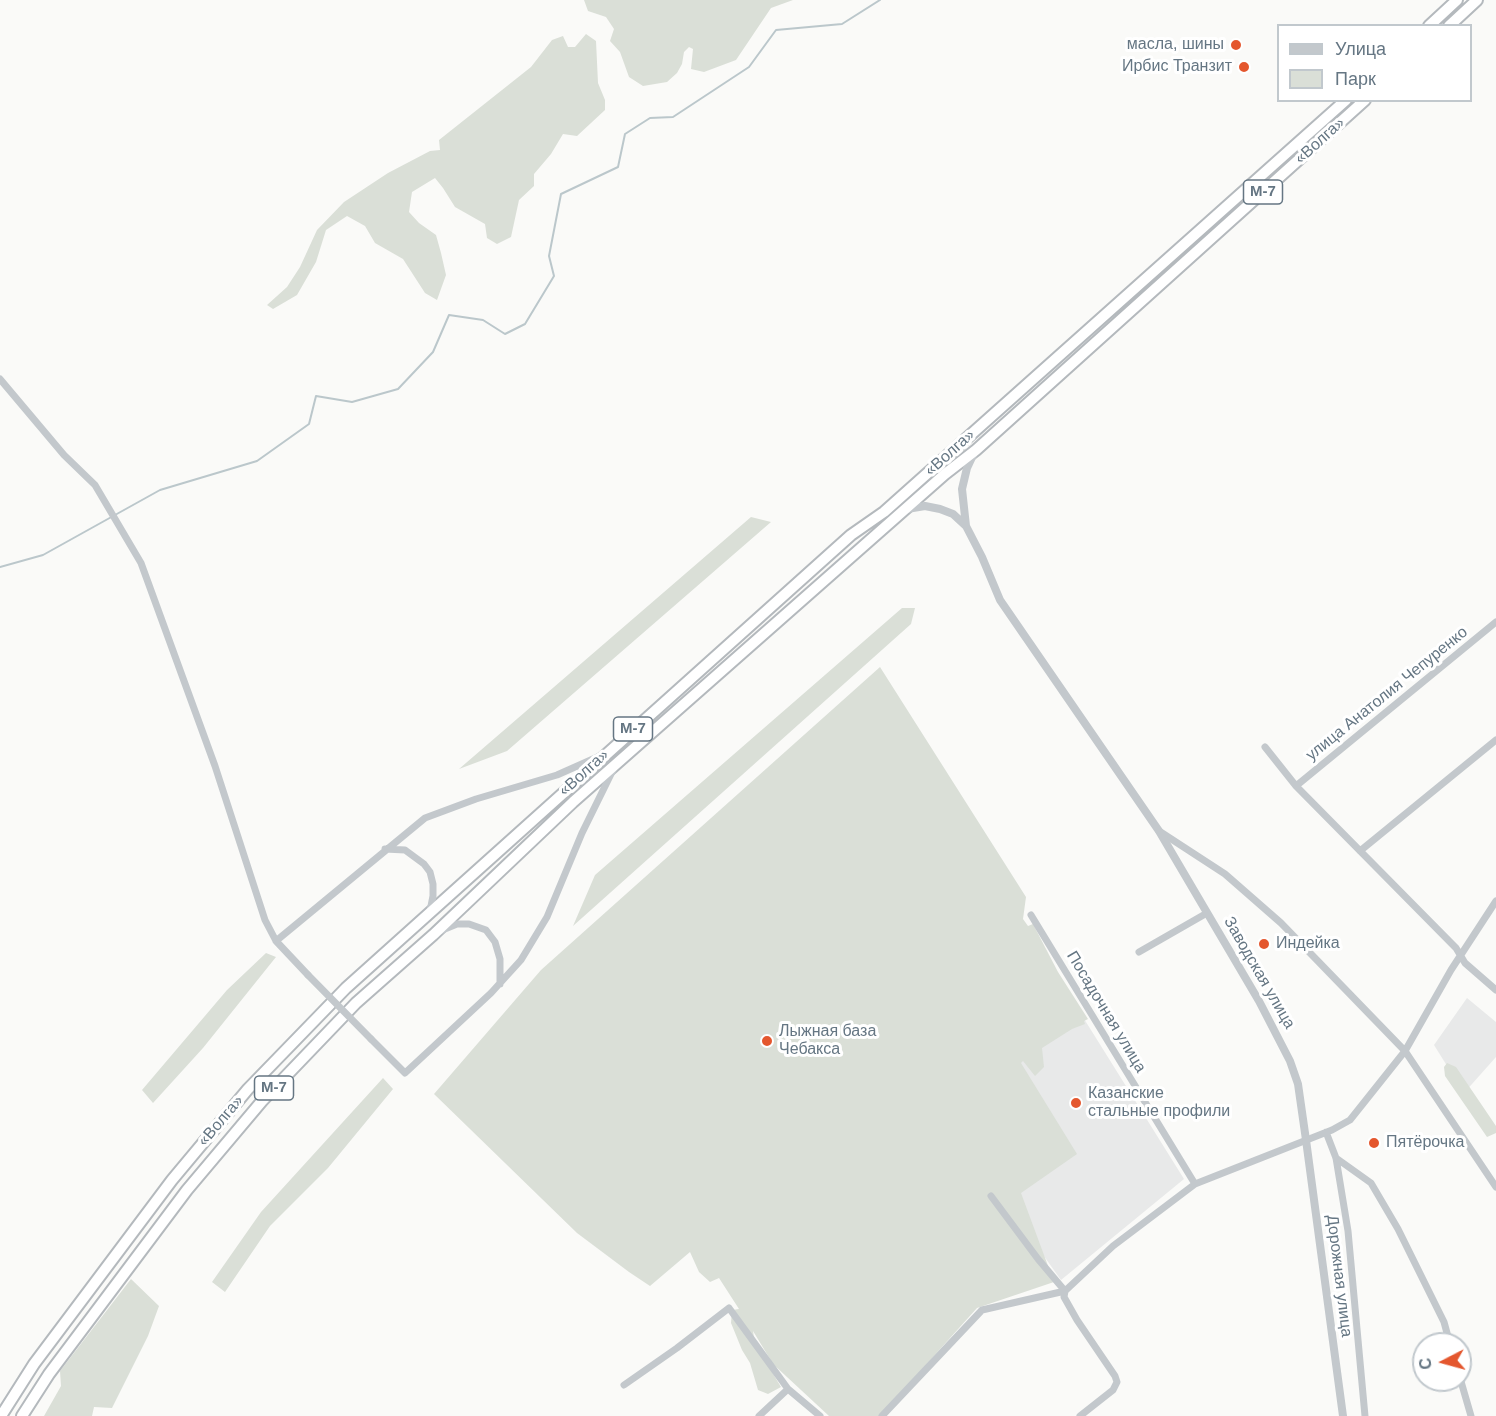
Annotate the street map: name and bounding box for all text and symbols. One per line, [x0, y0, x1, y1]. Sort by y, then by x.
legend [1277, 24, 1472, 102]
place label: масла, шины [1127, 35, 1224, 55]
marker: масла, шины [1229, 38, 1243, 52]
text: Улица [1335, 39, 1386, 59]
place label: Ирбис Транзит [1122, 57, 1232, 77]
marker: Ирбис Транзит [1237, 60, 1251, 74]
text: Парк [1335, 69, 1376, 89]
street label: «Волга» [1291, 114, 1349, 168]
road number: М-7 [1244, 180, 1282, 204]
street label: «Волга» [921, 426, 979, 480]
street label: улица Анатолия Чепуренко [1302, 623, 1472, 765]
road number: М-7 [614, 717, 652, 741]
street label: «Волга» [555, 746, 613, 800]
street label: Заводская улица [1219, 914, 1299, 1032]
place label: Индейка [1276, 934, 1340, 954]
marker: Индейка [1257, 937, 1271, 951]
street label: Посадочная улица [1062, 948, 1150, 1076]
place label: Лыжная база Чебакса [779, 1022, 876, 1060]
marker: Лыжная база Чебакса [760, 1034, 774, 1048]
road number: М-7 [254, 1076, 294, 1100]
place label: Казанские стальные профили [1088, 1084, 1230, 1122]
street label: «Волга» [194, 1092, 248, 1150]
marker: Казанские стальные профили [1069, 1096, 1083, 1110]
place label: Пятёрочка [1386, 1133, 1464, 1153]
marker: Пятёрочка [1367, 1136, 1381, 1150]
street label: Дорожная улица [1322, 1214, 1356, 1338]
north arrow [1412, 1332, 1472, 1392]
text: С [1417, 1357, 1435, 1370]

